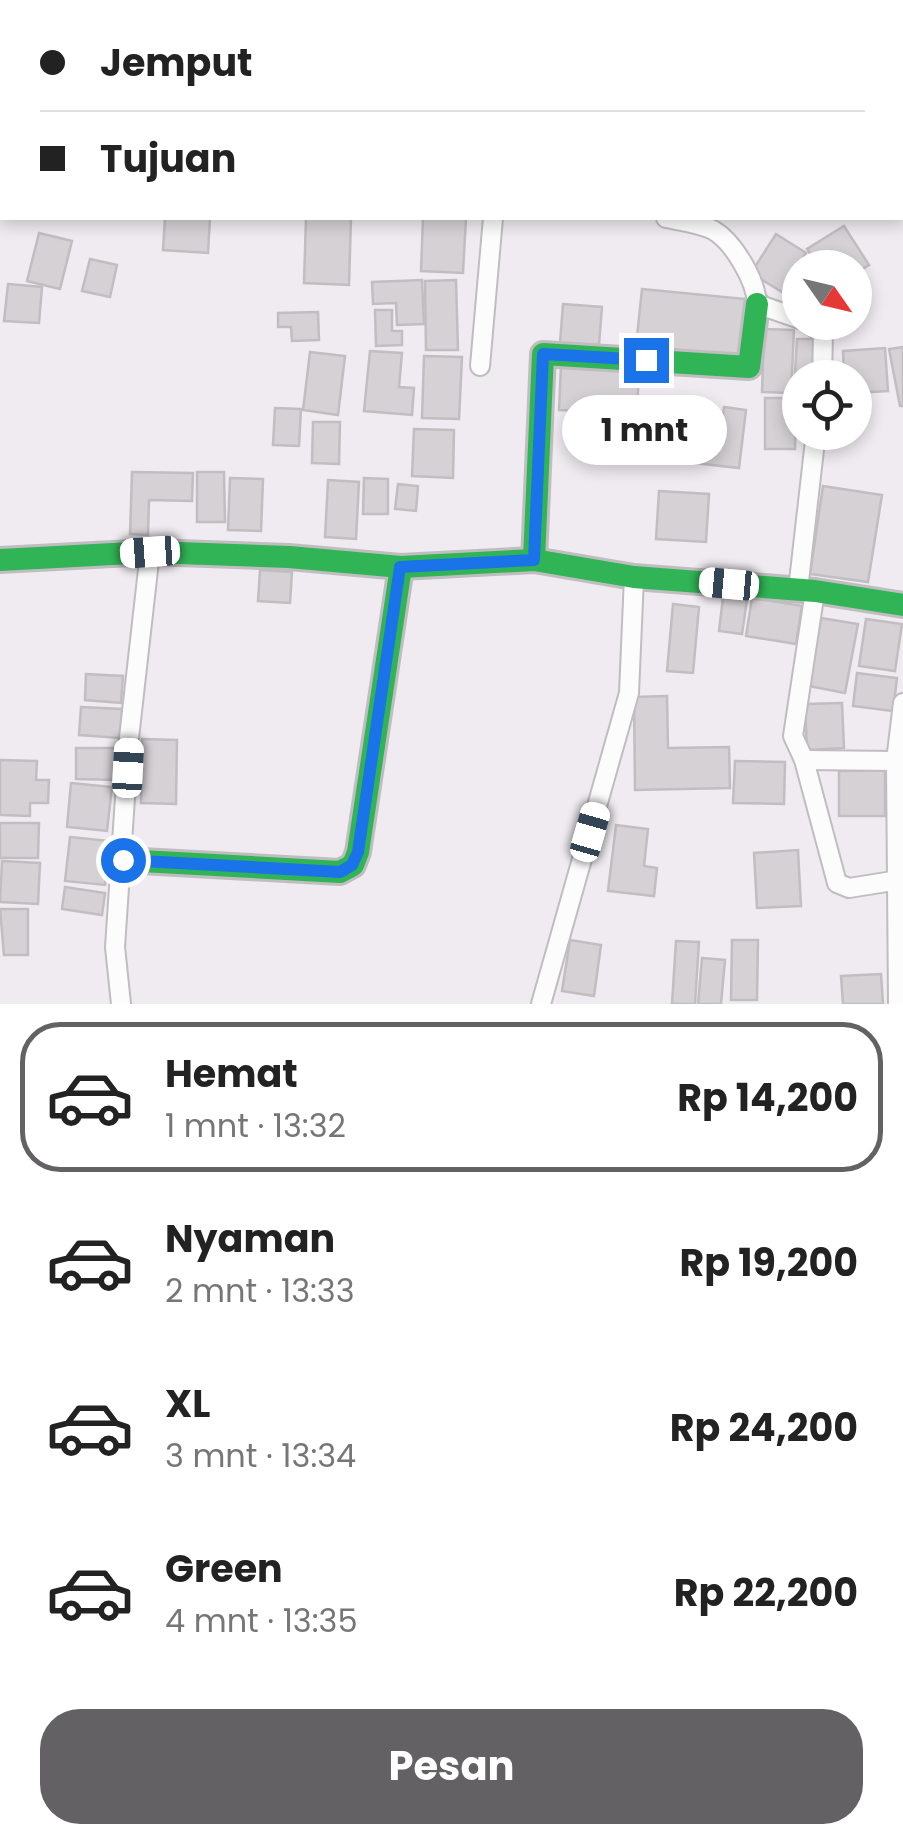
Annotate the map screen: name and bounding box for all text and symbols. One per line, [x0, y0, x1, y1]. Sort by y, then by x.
text: Jemput [100, 36, 252, 89]
text: Tujuan [100, 132, 236, 185]
north arrow [782, 250, 872, 340]
map controls [782, 250, 872, 450]
route end [624, 338, 669, 383]
button: locate [782, 360, 872, 450]
callout: 1 mnt [564, 395, 728, 465]
text: 1 mnt [601, 407, 688, 452]
car [119, 535, 181, 569]
car [698, 566, 760, 602]
car [111, 737, 145, 799]
car [567, 799, 613, 865]
route start [101, 838, 146, 883]
text: Hemat [165, 1047, 298, 1100]
icon: car [45, 1052, 135, 1142]
text: Rp 14,200 [677, 1071, 858, 1124]
text: 1 mnt · 13:32 [165, 1103, 346, 1148]
text: Nyaman [165, 1212, 335, 1265]
icon: car [45, 1217, 135, 1307]
text: Rp 19,200 [680, 1236, 858, 1289]
text: 2 mnt · 13:33 [165, 1268, 355, 1313]
text: XL [165, 1377, 210, 1430]
icon: car [45, 1382, 135, 1472]
text: Rp 24,200 [670, 1401, 858, 1454]
text: 3 mnt · 13:34 [165, 1433, 356, 1478]
text: Green [165, 1542, 283, 1595]
icon: car [45, 1547, 135, 1637]
text: Rp 22,200 [674, 1566, 858, 1619]
text: 4 mnt · 13:35 [165, 1598, 357, 1643]
button: Pesan [40, 1709, 863, 1824]

